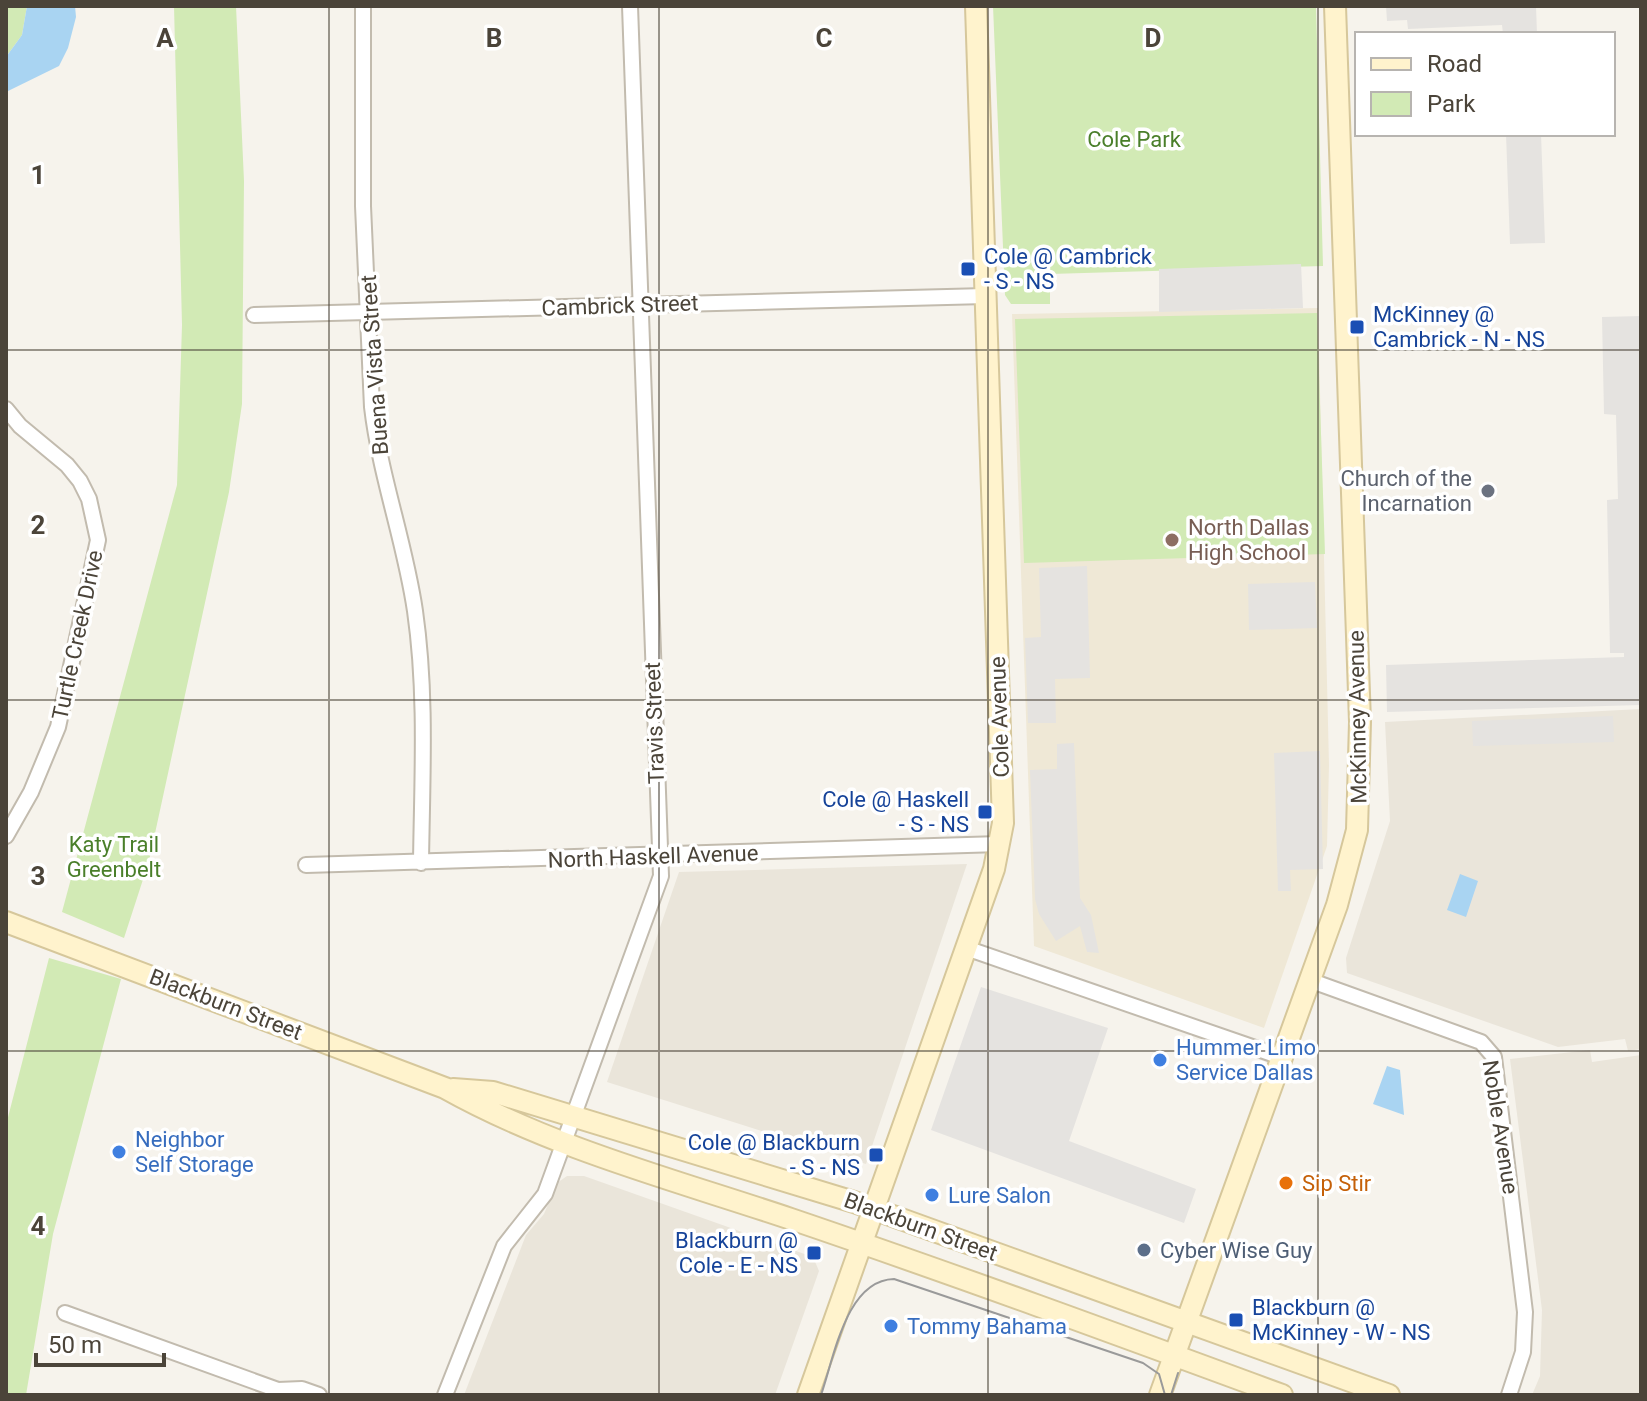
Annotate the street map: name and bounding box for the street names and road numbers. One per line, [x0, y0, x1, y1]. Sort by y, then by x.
street label: Buena Vista Street [356, 274, 393, 456]
street label: Cambrick Street [541, 290, 699, 321]
street label: Turtle Creek Drive [47, 548, 108, 722]
street label: McKinney Avenue [1343, 630, 1372, 804]
street label: Cole Avenue [985, 656, 1014, 778]
street label: Travis Street [640, 662, 669, 784]
street label: North Haskell Avenue [547, 840, 759, 873]
street label: Blackburn Street [146, 964, 306, 1045]
street label: Noble Avenue [1478, 1058, 1523, 1196]
street label: Blackburn Street [841, 1187, 1001, 1266]

